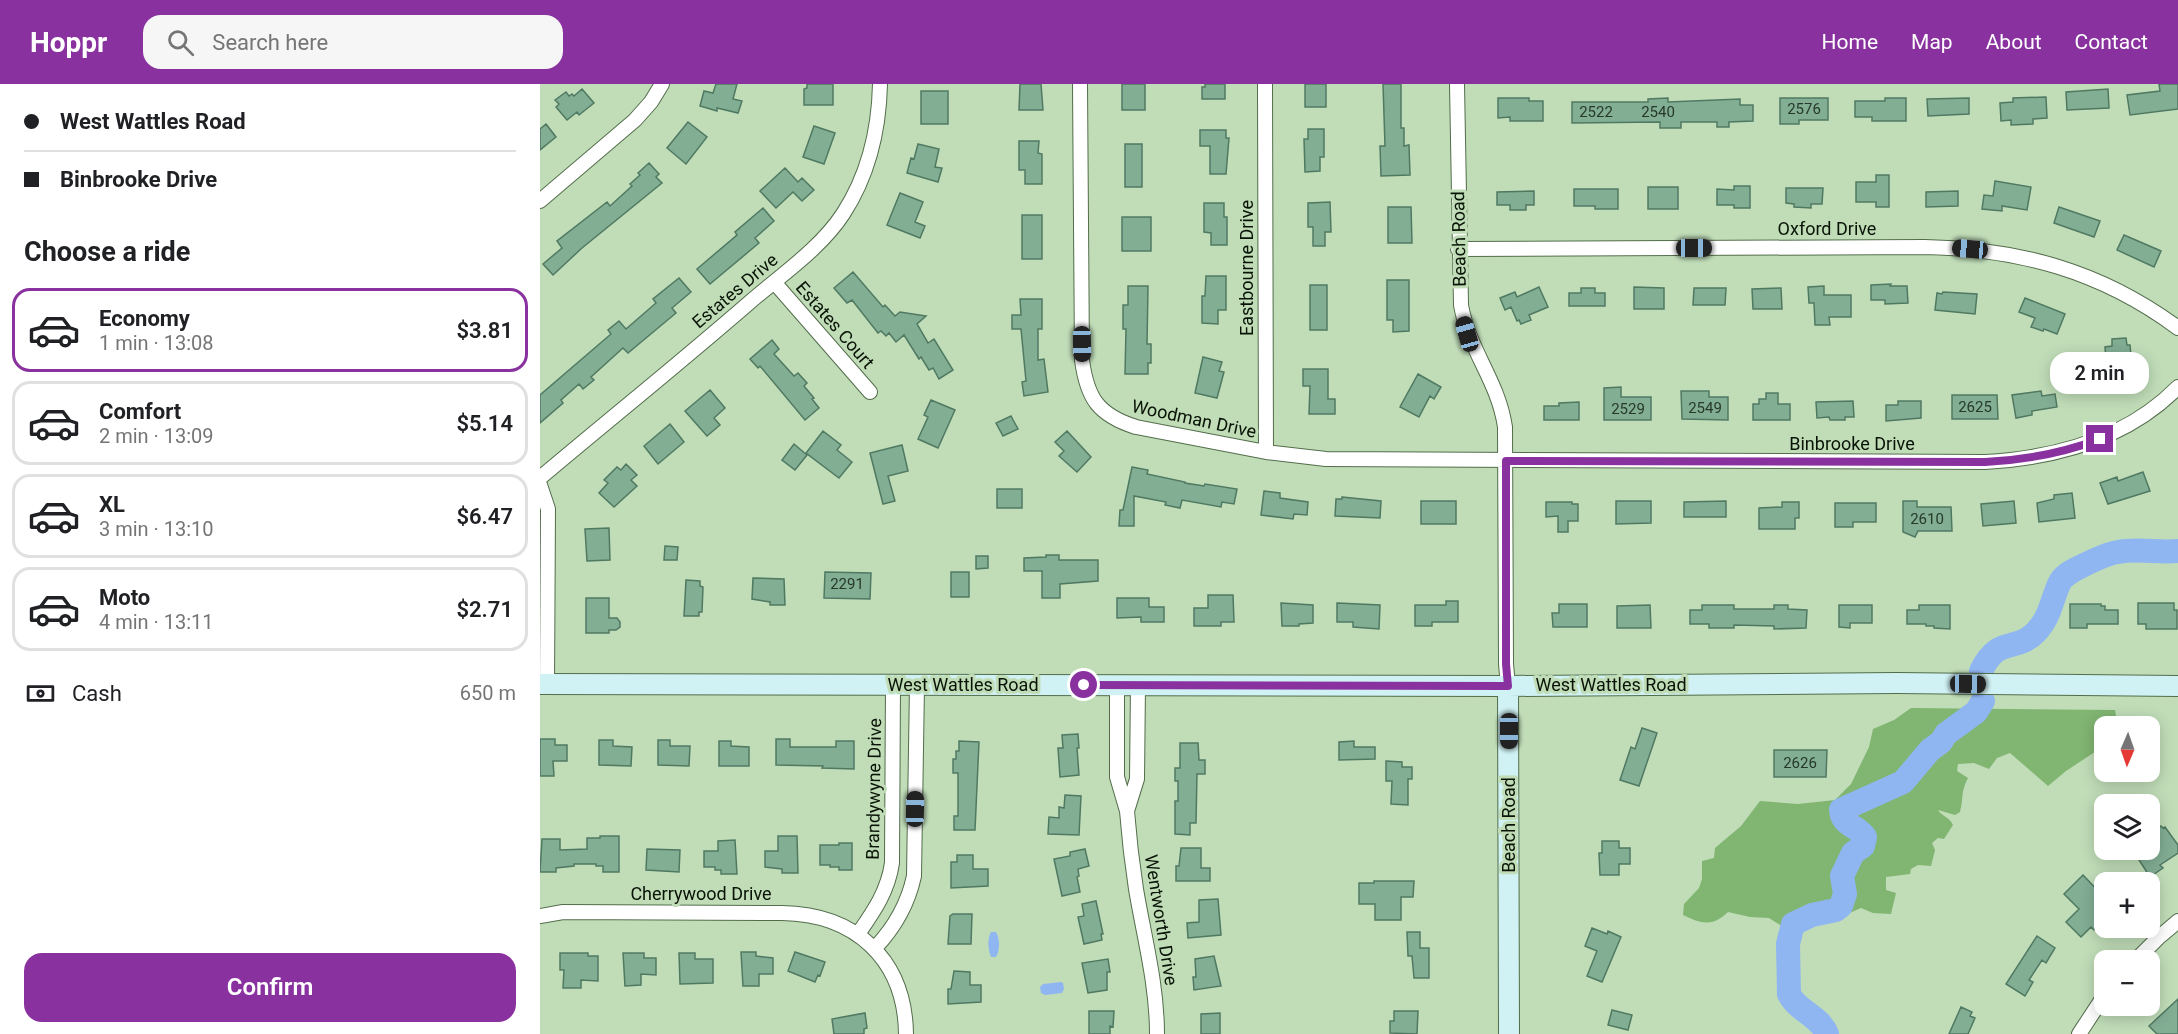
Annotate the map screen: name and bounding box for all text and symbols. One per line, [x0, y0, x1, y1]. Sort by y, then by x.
search box [143, 15, 563, 69]
text: Hoppr [30, 26, 107, 59]
icon: search [164, 26, 197, 59]
text: Search here [212, 30, 328, 55]
text: Home [1822, 30, 1878, 54]
text: Map [1911, 30, 1953, 54]
text: About [1986, 30, 2042, 54]
text: Contact [2075, 30, 2148, 54]
house number: 2576 [1787, 100, 1821, 118]
house number: 2522 [1579, 103, 1613, 121]
house number: 2540 [1641, 103, 1675, 121]
text: West Wattles Road [60, 109, 246, 134]
text: Binbrooke Drive [60, 167, 217, 192]
street label: Beach Road [1447, 191, 1470, 287]
street label: Eastbourne Drive [1236, 200, 1257, 336]
street label: Oxford Drive [1778, 218, 1876, 239]
text: Choose a ride [24, 236, 190, 268]
car [1951, 238, 1989, 260]
car [1676, 239, 1712, 257]
street label: Estates Drive [688, 249, 782, 332]
street label: Estates Court [792, 277, 879, 373]
icon: car [27, 303, 81, 357]
text: Economy [99, 306, 190, 331]
car [1453, 314, 1481, 354]
text: $3.81 [456, 318, 513, 343]
car [1073, 326, 1091, 362]
text: 1 min · 13:08 [99, 331, 214, 355]
callout: 2 min [2050, 352, 2150, 394]
text: 2 min [2074, 361, 2125, 385]
street label: Woodman Drive [1130, 395, 1258, 442]
icon: car [27, 396, 81, 450]
house number: 2625 [1958, 398, 1992, 416]
text: Comfort [99, 399, 181, 424]
house number: 2549 [1688, 399, 1722, 417]
house number: 2529 [1611, 400, 1645, 418]
text: $5.14 [456, 411, 513, 436]
text: 2 min · 13:09 [99, 424, 214, 448]
route end [2086, 425, 2113, 452]
street label: Binbrooke Drive [1789, 433, 1915, 454]
icon: car [27, 489, 81, 543]
text: XL [99, 492, 125, 517]
text: $6.47 [456, 504, 513, 529]
house number: 2610 [1910, 510, 1944, 528]
text: 3 min · 13:10 [99, 517, 214, 541]
house number: 2291 [830, 575, 864, 593]
icon: car [27, 582, 81, 636]
text: Moto [99, 585, 150, 610]
text: $2.71 [456, 597, 513, 622]
text: 4 min · 13:11 [99, 610, 214, 634]
route start [1070, 671, 1097, 698]
street label: West Wattles Road [887, 674, 1039, 695]
street label: West Wattles Road [1535, 674, 1687, 695]
car [1950, 675, 1986, 693]
icon: cash [24, 677, 57, 710]
text: Cash [72, 681, 122, 706]
text: 650 m [460, 681, 516, 705]
car [1500, 713, 1518, 749]
north arrow [2094, 716, 2160, 782]
map controls [2094, 716, 2160, 1016]
street label: Brandywyne Drive [862, 718, 885, 860]
house number: 2626 [1783, 754, 1817, 772]
street label: Beach Road [1498, 777, 1519, 873]
car [906, 791, 924, 827]
button: layers [2094, 794, 2160, 860]
street label: Wentworth Drive [1141, 853, 1182, 987]
button: + [2094, 872, 2160, 938]
street label: Cherrywood Drive [630, 883, 772, 904]
button: − [2094, 950, 2160, 1016]
button: Confirm [24, 953, 516, 1022]

